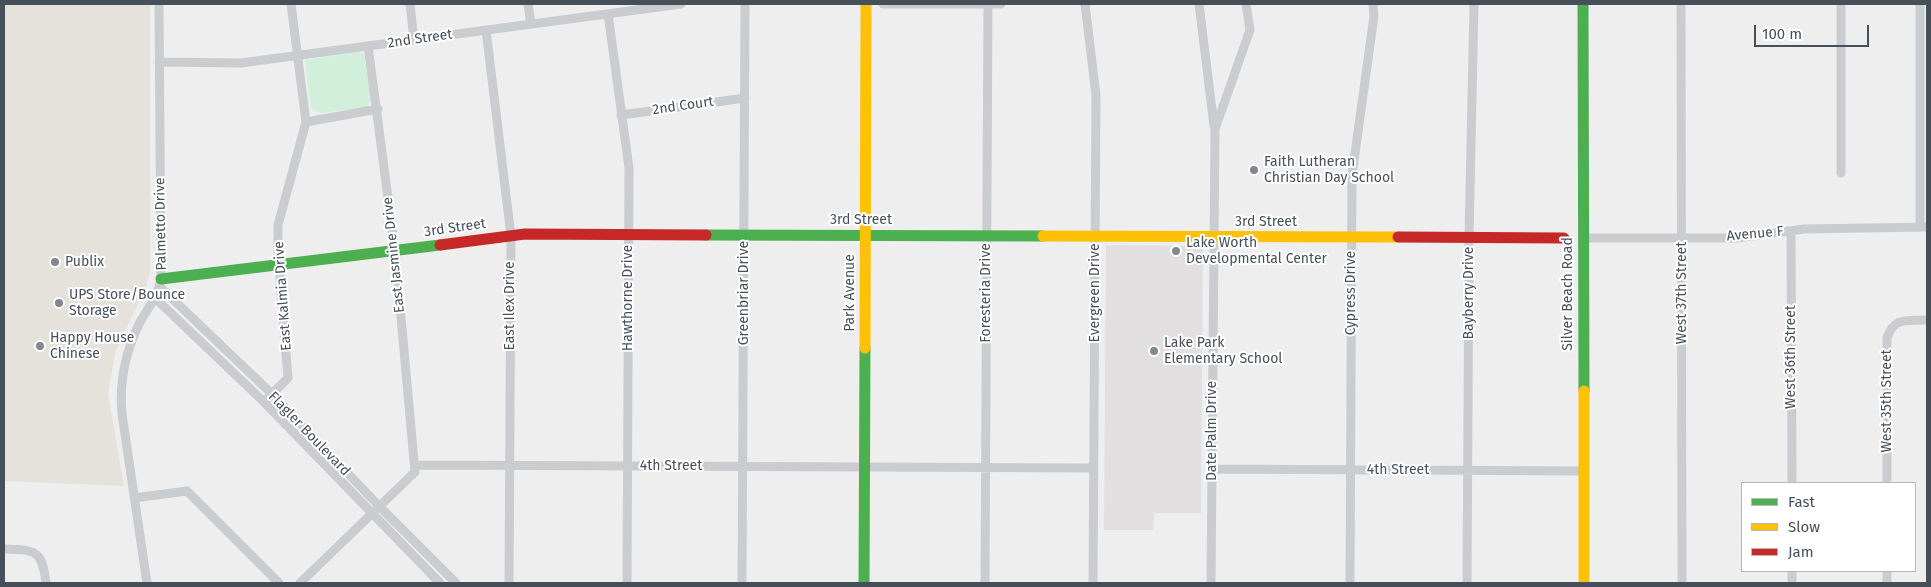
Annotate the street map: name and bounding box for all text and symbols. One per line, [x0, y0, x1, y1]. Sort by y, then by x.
scale bar [1756, 15, 1871, 47]
text: 100 m [1762, 25, 1802, 43]
street label: 2nd Street [387, 26, 453, 52]
street label: 2nd Court [651, 93, 715, 119]
place label: Faith Lutheran Christian Day School [1264, 154, 1394, 186]
marker: Faith Lutheran Christian Day School [1248, 164, 1260, 176]
street label: Palmetto Drive [152, 177, 170, 271]
street label: East Jasmine Drive [380, 196, 408, 314]
street label: 3rd Street [830, 212, 892, 228]
street label: 3rd Street [1235, 214, 1297, 230]
street label: 3rd Street [423, 215, 487, 241]
street label: Avenue F [1726, 223, 1784, 245]
place label: Lake Worth Developmental Center [1186, 235, 1327, 268]
street label: Silver Beach Road [1560, 237, 1576, 351]
street label: East Kalmia Drive [271, 241, 295, 351]
street label: Greenbriar Drive [736, 241, 752, 345]
street label: West 37th Street [1674, 242, 1690, 344]
street label: Foresteria Drive [978, 243, 994, 343]
street label: Evergreen Drive [1087, 243, 1103, 343]
street label: Hawthorne Drive [620, 245, 636, 351]
marker: Lake Worth Developmental Center [1170, 245, 1182, 257]
street label: Bayberry Drive [1461, 247, 1477, 339]
street label: Cypress Drive [1343, 251, 1359, 335]
place label: Publix [65, 254, 104, 270]
street label: Park Avenue [842, 254, 858, 332]
marker: Publix [49, 256, 61, 268]
street label: East Ilex Drive [502, 261, 518, 351]
place label: UPS Store/Bounce Storage [69, 287, 185, 320]
marker: UPS Store/Bounce Storage [53, 297, 65, 309]
street label: West 36th Street [1783, 305, 1799, 409]
place label: Happy House Chinese [50, 330, 134, 362]
place label: Lake Park Elementary School [1164, 335, 1282, 368]
marker: Happy House Chinese [34, 340, 46, 352]
marker: Lake Park Elementary School [1148, 345, 1160, 357]
street label: West 35th Street [1879, 349, 1895, 453]
street label: Date Palm Drive [1204, 381, 1220, 481]
street label: Flagler Boulevard [265, 388, 353, 480]
street label: 4th Street [640, 458, 702, 474]
street label: 4th Street [1367, 462, 1429, 478]
legend [1741, 482, 1916, 572]
text: Fast [1788, 493, 1815, 511]
text: Slow [1788, 518, 1820, 536]
text: Jam [1788, 543, 1814, 561]

